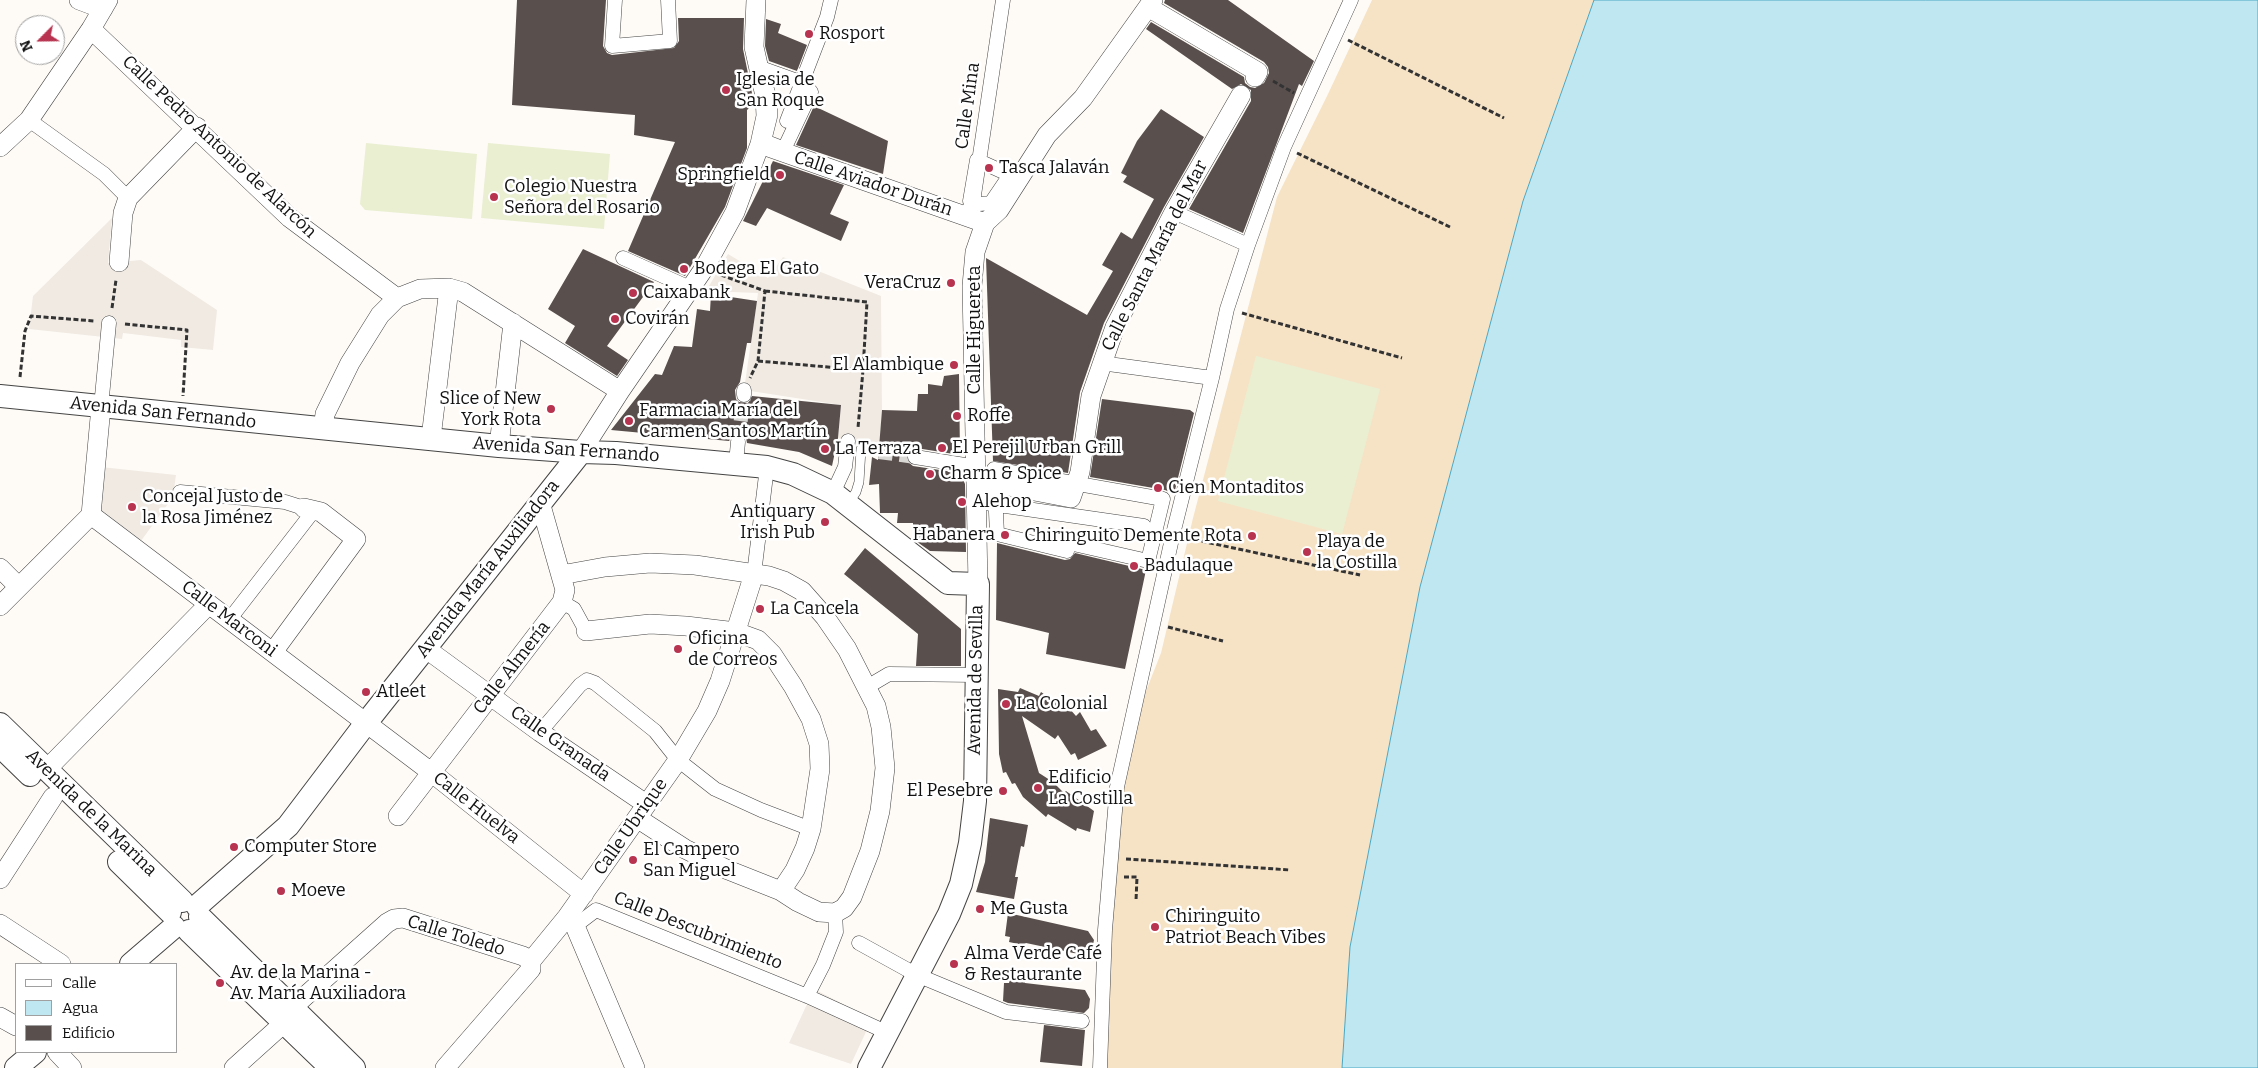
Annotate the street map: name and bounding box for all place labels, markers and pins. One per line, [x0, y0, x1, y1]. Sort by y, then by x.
place label: Rosport [819, 23, 885, 45]
marker: Rosport [803, 28, 815, 40]
place label: Iglesia de San Roque [736, 69, 824, 112]
marker: Iglesia de San Roque [720, 84, 732, 96]
place label: Tasca Jalaván [999, 157, 1109, 179]
marker: Tasca Jalaván [983, 162, 995, 174]
place label: Springfield [677, 164, 770, 186]
marker: Springfield [774, 169, 786, 181]
place label: Colegio Nuestra Señora del Rosario [504, 176, 660, 218]
marker: Colegio Nuestra Señora del Rosario [488, 191, 500, 203]
place label: Bodega El Gato [694, 258, 819, 280]
marker: Bodega El Gato [678, 263, 690, 275]
place label: VeraCruz [864, 272, 941, 294]
marker: VeraCruz [945, 277, 957, 289]
place label: Caixabank [643, 282, 730, 304]
marker: Caixabank [627, 287, 639, 299]
place label: Covirán [625, 308, 689, 330]
marker: Covirán [609, 313, 621, 325]
place label: El Alambique [832, 354, 944, 376]
marker: El Alambique [948, 359, 960, 371]
place label: Slice of New York Rota [439, 388, 541, 430]
place label: Farmacia María del Carmen Santos Martín [639, 400, 827, 442]
marker: Slice of New York Rota [545, 403, 557, 415]
place label: Roffe [967, 405, 1011, 427]
marker: Roffe [951, 410, 963, 422]
marker: Farmacia María del Carmen Santos Martín [623, 415, 635, 427]
place label: El Perejil Urban Grill [952, 437, 1121, 459]
place label: La Terraza [835, 438, 921, 460]
marker: El Perejil Urban Grill [936, 442, 948, 454]
marker: La Terraza [819, 443, 831, 455]
place label: Charm & Spice [940, 463, 1062, 485]
marker: Charm & Spice [924, 468, 936, 480]
place label: Cien Montaditos [1168, 477, 1304, 499]
marker: Cien Montaditos [1152, 482, 1164, 494]
place label: Concejal Justo de la Rosa Jiménez [142, 486, 283, 528]
place label: Alehop [972, 491, 1032, 513]
marker: Alehop [956, 496, 968, 508]
marker: Concejal Justo de la Rosa Jiménez [126, 501, 138, 513]
place label: Antiquary Irish Pub [730, 501, 815, 544]
marker: Antiquary Irish Pub [819, 516, 831, 528]
place label: Habanera [912, 524, 995, 546]
place label: Chiringuito Demente Rota [1024, 525, 1242, 547]
marker: Habanera [999, 529, 1011, 541]
marker: Chiringuito Demente Rota [1246, 530, 1258, 542]
place label: Playa de la Costilla [1317, 531, 1397, 574]
marker: Playa de la Costilla [1301, 546, 1313, 558]
place label: Badulaque [1144, 555, 1233, 577]
marker: Badulaque [1128, 560, 1140, 572]
place label: La Cancela [770, 598, 859, 620]
marker: La Cancela [754, 603, 766, 615]
place label: Oficina de Correos [688, 628, 778, 670]
marker: Oficina de Correos [672, 643, 684, 655]
place label: Atleet [376, 681, 426, 703]
marker: Atleet [360, 686, 372, 698]
place label: La Colonial [1016, 693, 1108, 715]
marker: La Colonial [1000, 698, 1012, 710]
place label: Edificio La Costilla [1048, 767, 1133, 810]
place label: El Pesebre [907, 780, 993, 802]
marker: Edificio La Costilla [1032, 782, 1044, 794]
marker: El Pesebre [997, 785, 1009, 797]
place label: Computer Store [244, 836, 377, 858]
place label: El Campero San Miguel [643, 839, 740, 882]
marker: Computer Store [228, 841, 240, 853]
marker: El Campero San Miguel [627, 854, 639, 866]
place label: Moeve [291, 880, 346, 902]
marker: Moeve [275, 885, 287, 897]
place label: Me Gusta [990, 898, 1068, 920]
marker: Me Gusta [974, 903, 986, 915]
place label: Chiringuito Patriot Beach Vibes [1165, 906, 1326, 949]
marker: Chiringuito Patriot Beach Vibes [1149, 921, 1161, 933]
place label: Alma Verde Café & Restaurante [964, 943, 1102, 986]
marker: Alma Verde Café & Restaurante [948, 958, 960, 970]
place label: Av. de la Marina - Av. María Auxiliadora [230, 962, 406, 1004]
marker: Av. de la Marina - Av. María Auxiliadora [214, 977, 226, 989]

